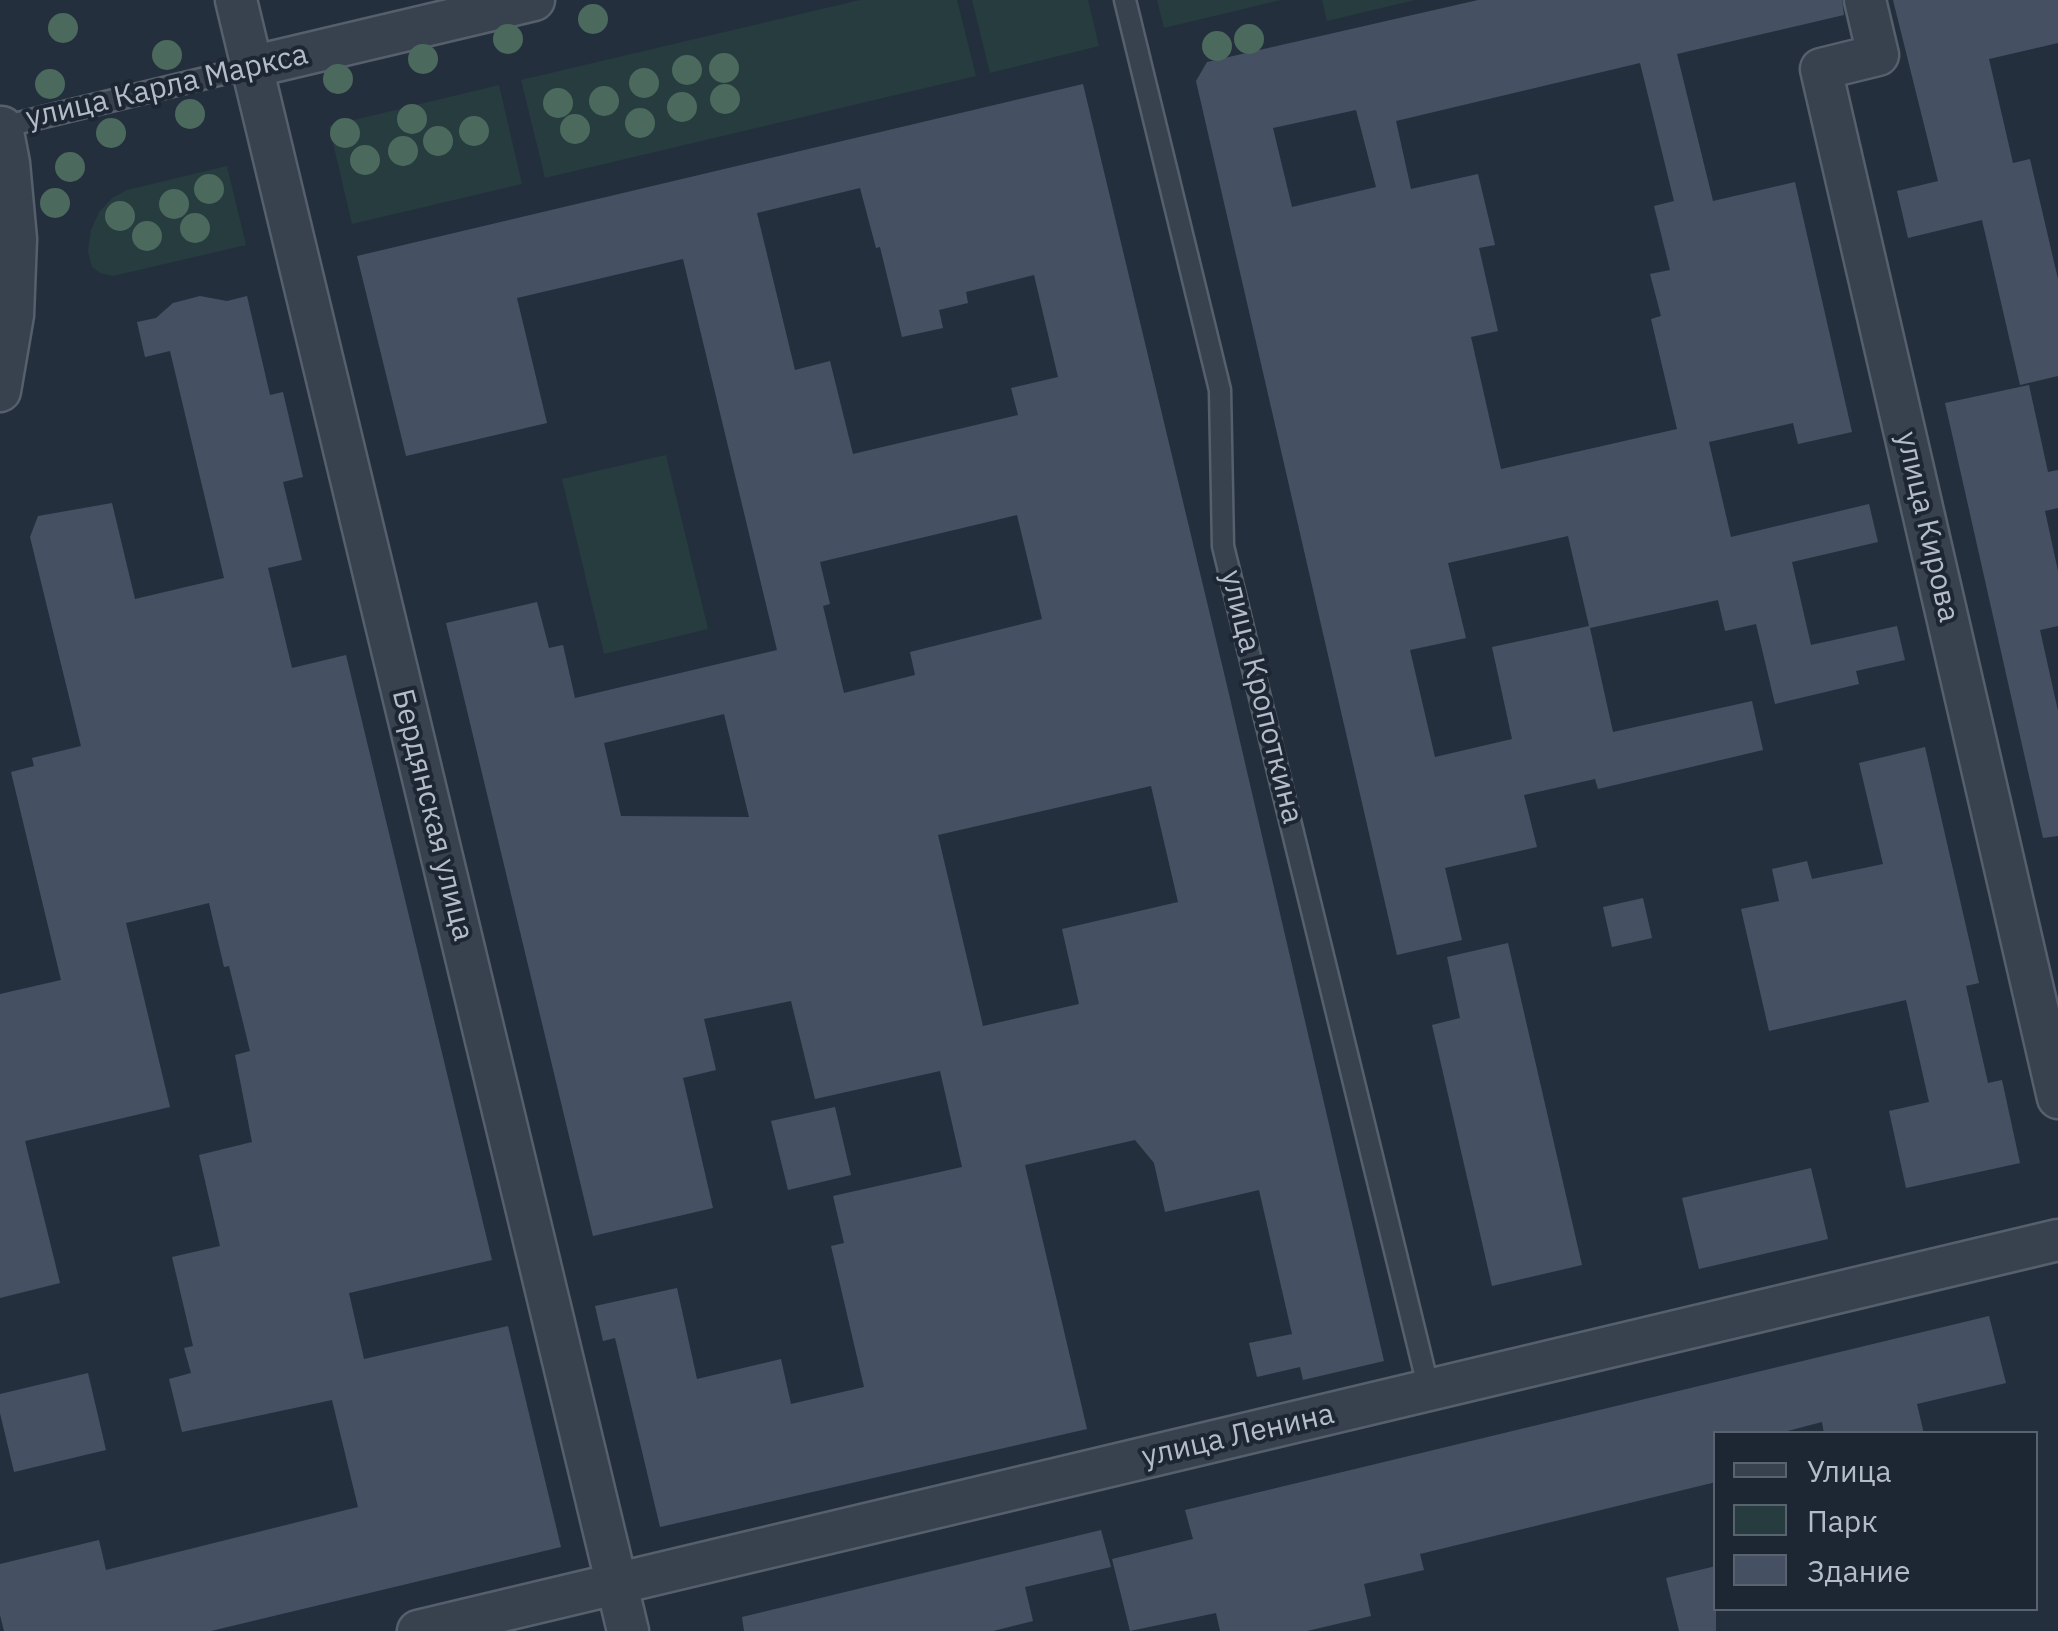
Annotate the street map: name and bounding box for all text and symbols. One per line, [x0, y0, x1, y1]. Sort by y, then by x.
street label: улица Карла Маркса [23, 37, 311, 137]
street label: улица Кирова [1888, 428, 1966, 626]
street label: улица Кропоткина [1212, 567, 1310, 827]
street label: Бердянская улица [383, 685, 481, 945]
street label: улица Ленина [1138, 1396, 1338, 1476]
legend [1713, 1431, 2038, 1611]
text: Улица [1807, 1451, 1892, 1490]
text: Парк [1807, 1501, 1878, 1540]
text: Здание [1807, 1551, 1910, 1590]

